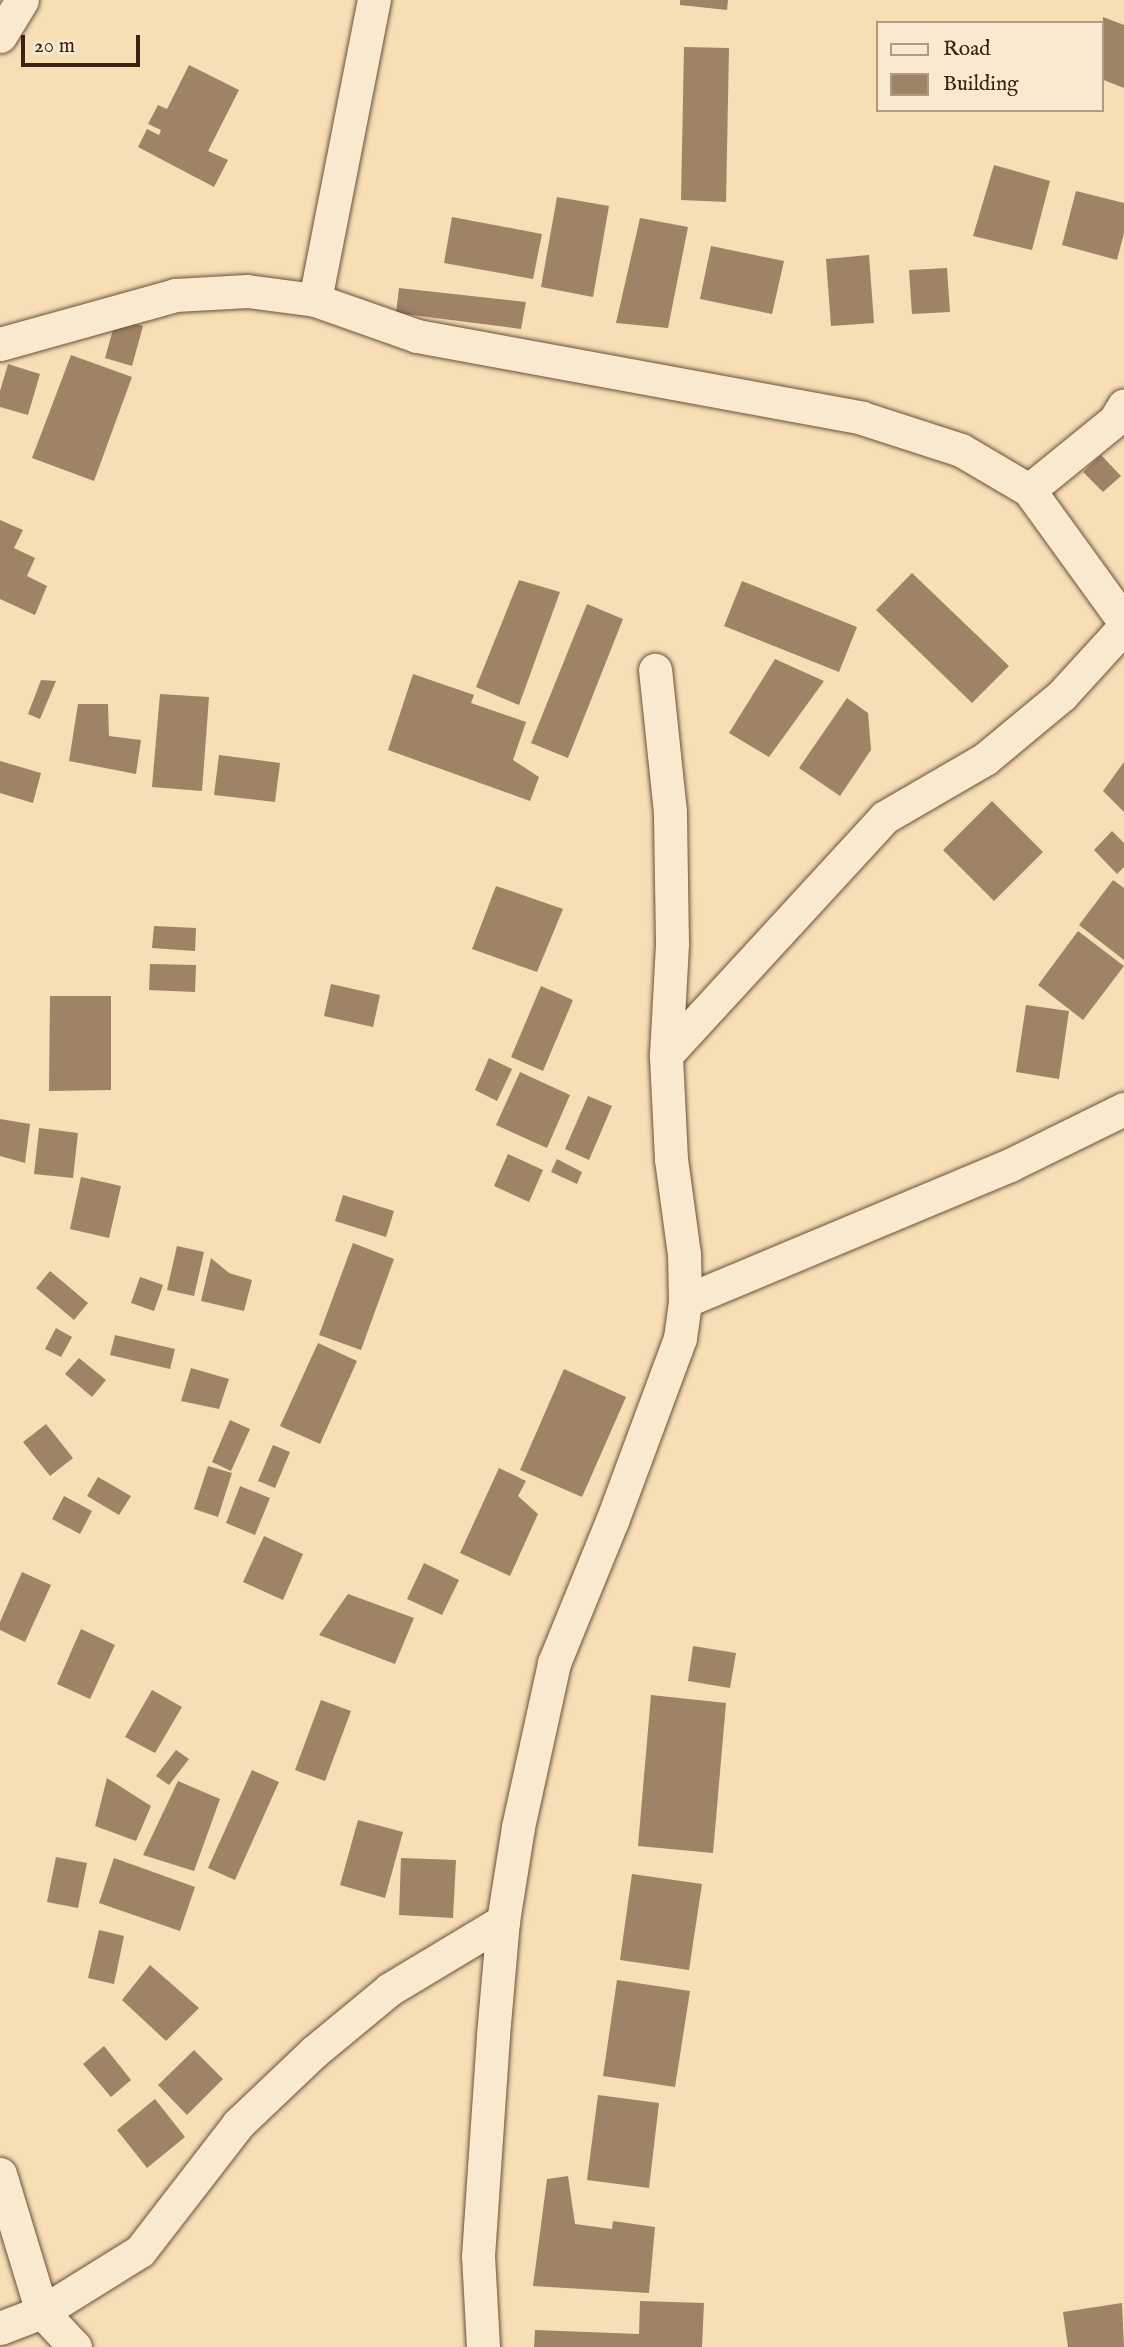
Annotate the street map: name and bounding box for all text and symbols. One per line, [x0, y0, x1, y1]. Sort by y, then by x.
scale bar [24, 21, 144, 65]
legend [876, 21, 1103, 112]
text: 20 m [34, 33, 75, 60]
text: Road [943, 36, 990, 63]
text: Building [943, 71, 1018, 98]

